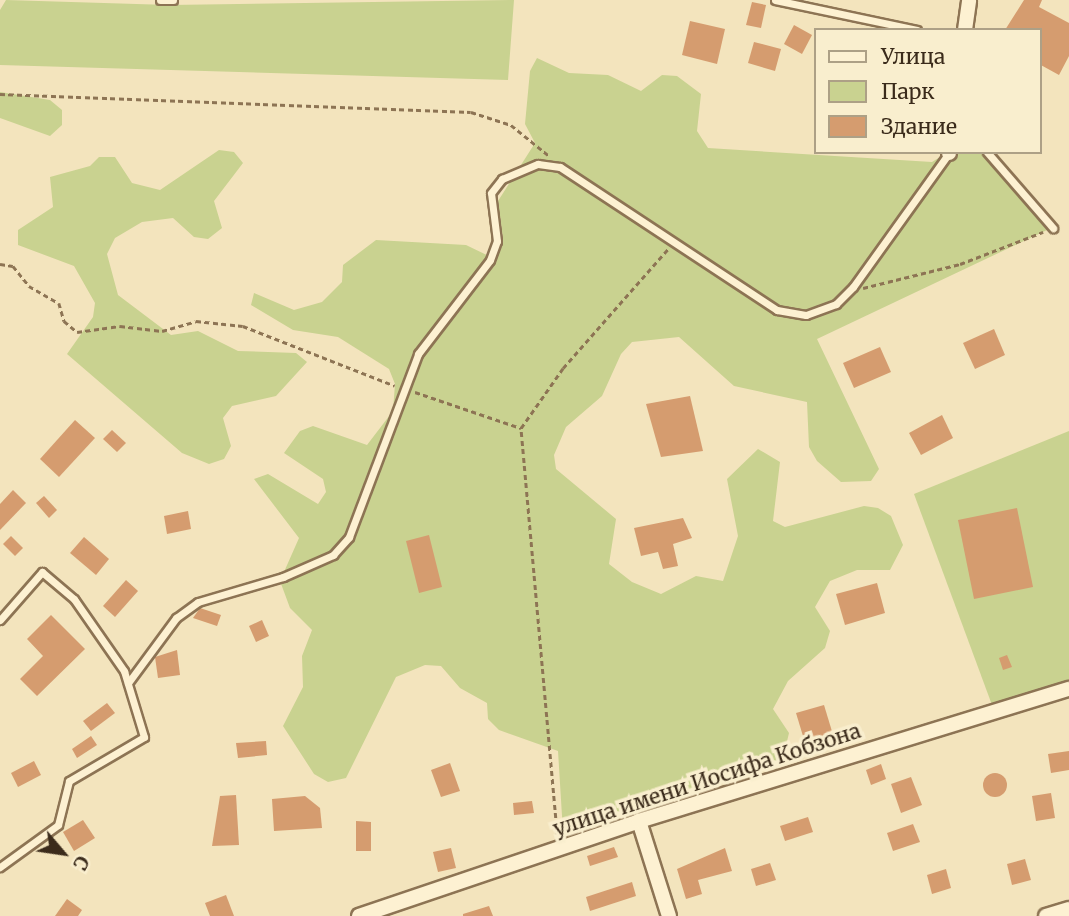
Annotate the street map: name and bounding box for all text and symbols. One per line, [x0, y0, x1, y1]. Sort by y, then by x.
legend [814, 28, 1041, 154]
text: Улица [881, 43, 945, 70]
text: Парк [881, 78, 935, 105]
text: Здание [881, 113, 957, 140]
street label: улица имени Иосифа Кобзона [550, 718, 864, 842]
north arrow [28, 818, 98, 888]
text: С [68, 852, 95, 875]

